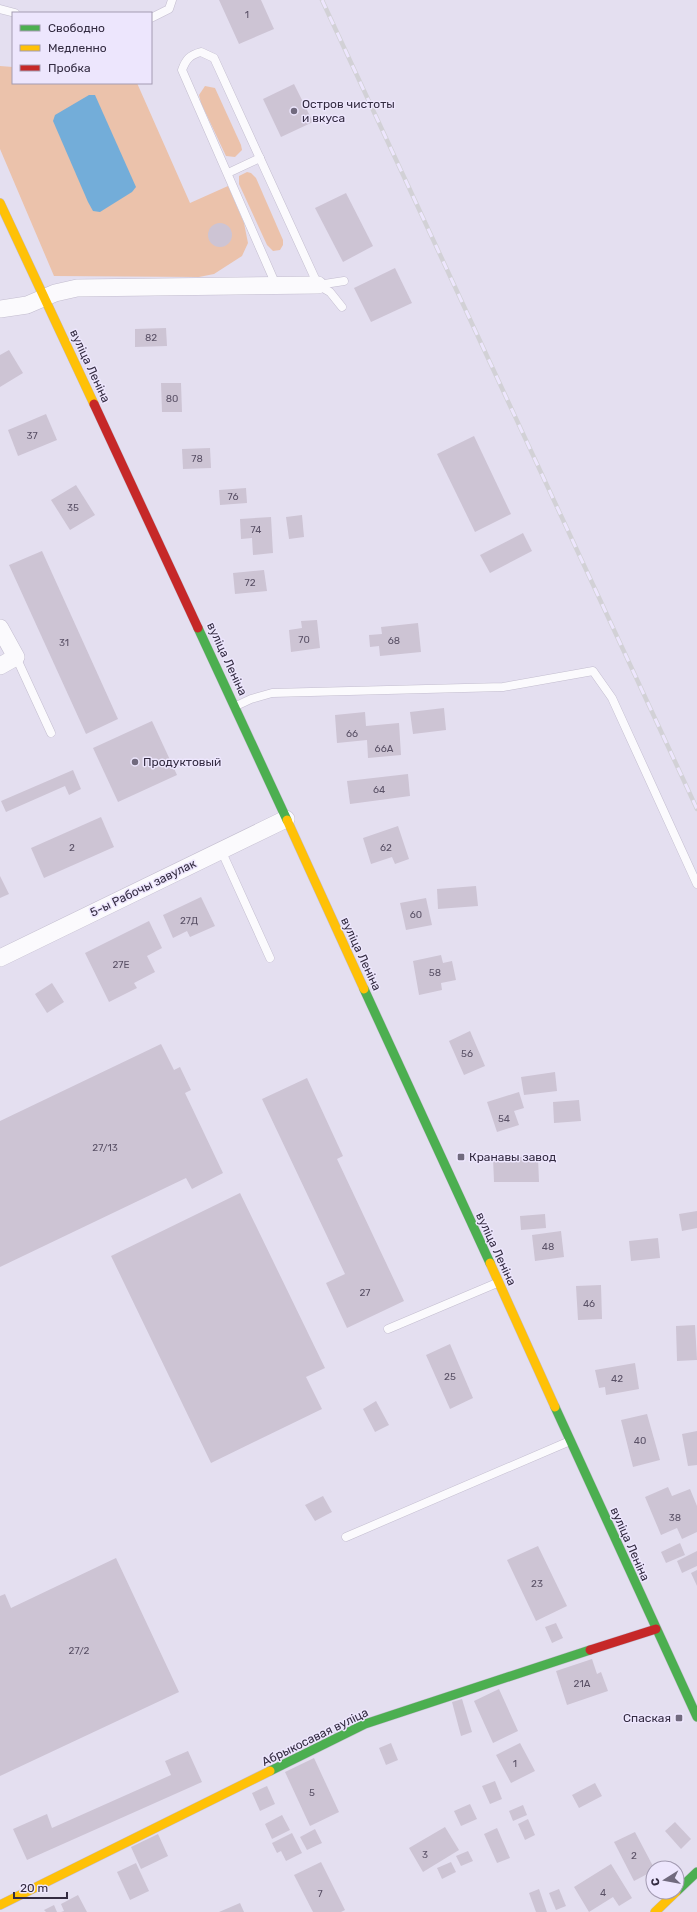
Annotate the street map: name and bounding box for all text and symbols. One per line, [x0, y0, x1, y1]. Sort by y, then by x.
house number: 1 [245, 9, 249, 21]
legend [12, 12, 152, 84]
text: Свободно [48, 21, 105, 35]
text: Медленно [48, 41, 107, 55]
text: Пробка [48, 61, 91, 75]
place label: Остров чистоты и вкуса [302, 97, 395, 125]
marker: Остров чистоты и вкуса [289, 106, 299, 116]
street label: вуліца Леніна [67, 327, 113, 405]
house number: 82 [145, 332, 157, 344]
house number: 80 [166, 393, 178, 405]
house number: 37 [26, 430, 38, 442]
house number: 78 [191, 453, 203, 465]
house number: 76 [228, 491, 238, 503]
house number: 35 [67, 502, 79, 514]
house number: 74 [251, 524, 262, 536]
house number: 72 [245, 577, 256, 589]
street label: вуліца Леніна [204, 620, 250, 698]
house number: 70 [298, 634, 310, 646]
house number: 68 [388, 635, 400, 647]
house number: 31 [59, 637, 69, 649]
house number: 66 [346, 728, 358, 740]
house number: 66А [375, 743, 394, 755]
place label: Продуктовый [143, 755, 221, 769]
marker: Продуктовый [130, 757, 140, 767]
house number: 64 [373, 784, 385, 796]
house number: 2 [69, 842, 75, 854]
house number: 62 [380, 842, 392, 854]
street label: 5-ы Рабочы завулак [88, 856, 199, 920]
house number: 60 [410, 909, 422, 921]
house number: 27Д [180, 915, 198, 927]
street label: вуліца Леніна [338, 915, 384, 993]
house number: 27Е [112, 959, 130, 971]
house number: 58 [429, 967, 441, 979]
house number: 56 [461, 1048, 473, 1060]
house number: 54 [498, 1113, 510, 1125]
house number: 27/13 [92, 1142, 118, 1154]
place label: Кранавы завод [469, 1150, 556, 1164]
marker: Кранавы завод [456, 1152, 466, 1162]
street label: вуліца Леніна [473, 1210, 519, 1288]
house number: 48 [542, 1241, 554, 1253]
house number: 27 [360, 1287, 371, 1299]
house number: 46 [583, 1298, 595, 1310]
house number: 25 [444, 1371, 456, 1383]
house number: 42 [611, 1373, 623, 1385]
house number: 40 [634, 1435, 646, 1447]
street label: вуліца Леніна [608, 1505, 652, 1583]
house number: 38 [669, 1512, 681, 1524]
house number: 23 [531, 1578, 543, 1590]
house number: 27/2 [69, 1645, 90, 1657]
house number: 21А [574, 1678, 591, 1690]
street label: Абрыкосавая вуліца [260, 1705, 370, 1769]
place label: Спаская [623, 1711, 671, 1725]
marker: Спаская [674, 1713, 684, 1723]
house number: 1 [513, 1758, 517, 1770]
house number: 5 [309, 1787, 315, 1799]
house number: 3 [422, 1849, 428, 1861]
house number: 2 [631, 1850, 637, 1862]
north arrow [645, 1860, 685, 1900]
scale bar [14, 1874, 67, 1900]
text: С [649, 1877, 663, 1887]
text: 20 m [20, 1881, 48, 1895]
house number: 4 [600, 1887, 606, 1899]
house number: 7 [317, 1888, 323, 1900]

